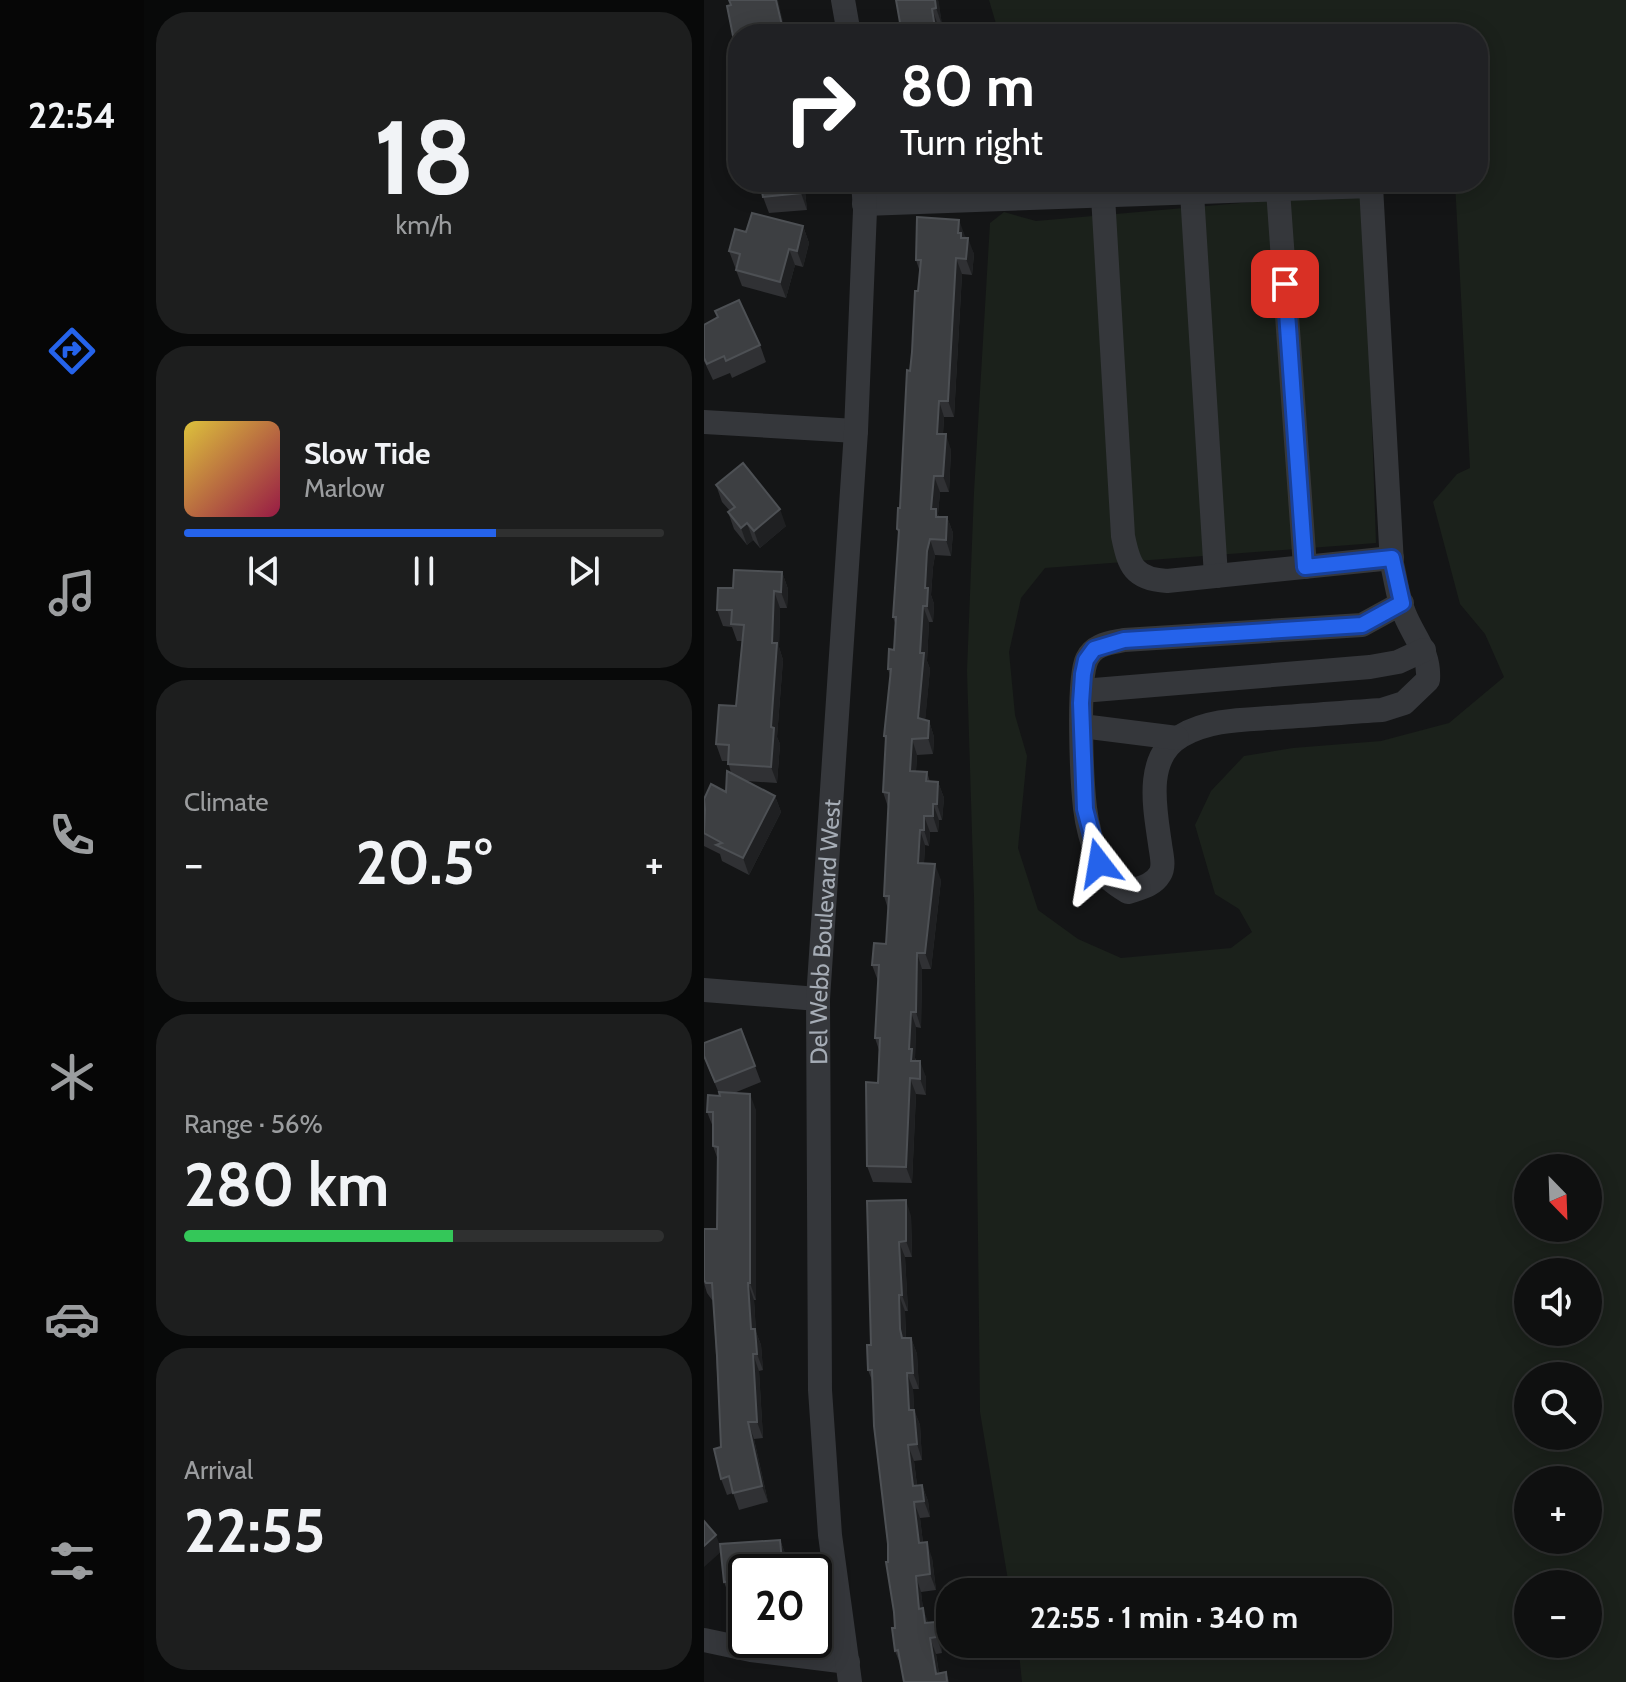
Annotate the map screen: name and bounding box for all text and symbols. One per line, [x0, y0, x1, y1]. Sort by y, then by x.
text: 80 m [900, 52, 1035, 120]
icon: right [768, 56, 872, 160]
text: 22:54 [28, 93, 116, 137]
text: 18 [373, 94, 475, 220]
text: Turn right [900, 120, 1043, 164]
text: km/h [396, 209, 452, 241]
pin [1251, 250, 1319, 318]
icon: arrive [1263, 262, 1307, 306]
icon: directions [44, 323, 100, 379]
text: Slow Tide [304, 435, 431, 472]
text: Marlow [304, 472, 385, 504]
icon: previous [242, 549, 286, 593]
icon: pause [402, 549, 446, 593]
icon: next [562, 549, 606, 593]
icon: music [44, 565, 100, 621]
text: Climate [184, 786, 269, 818]
street label: Del Webb Boulevard West [803, 798, 846, 1065]
icon: phone [44, 807, 100, 863]
position arrow [1057, 821, 1141, 905]
text: 20.5° [356, 826, 492, 899]
text: − [184, 837, 203, 890]
text: + [645, 837, 664, 890]
icon: climate [44, 1049, 100, 1105]
text: Range · 56% [184, 1108, 323, 1140]
text: 280 km [184, 1148, 389, 1221]
north arrow [1514, 1154, 1602, 1242]
map controls [1514, 1154, 1602, 1658]
button: sound [1514, 1258, 1602, 1346]
icon: car [44, 1291, 100, 1347]
button: search [1514, 1362, 1602, 1450]
text: Arrival [184, 1454, 253, 1486]
button: + [1514, 1466, 1602, 1554]
text: 22:55 [184, 1494, 325, 1567]
icon: filters [44, 1533, 100, 1589]
speed limit sign: 20 [728, 1554, 832, 1658]
button: − [1514, 1570, 1602, 1658]
text: 22:55 · 1 min · 340 m [1030, 1599, 1298, 1636]

